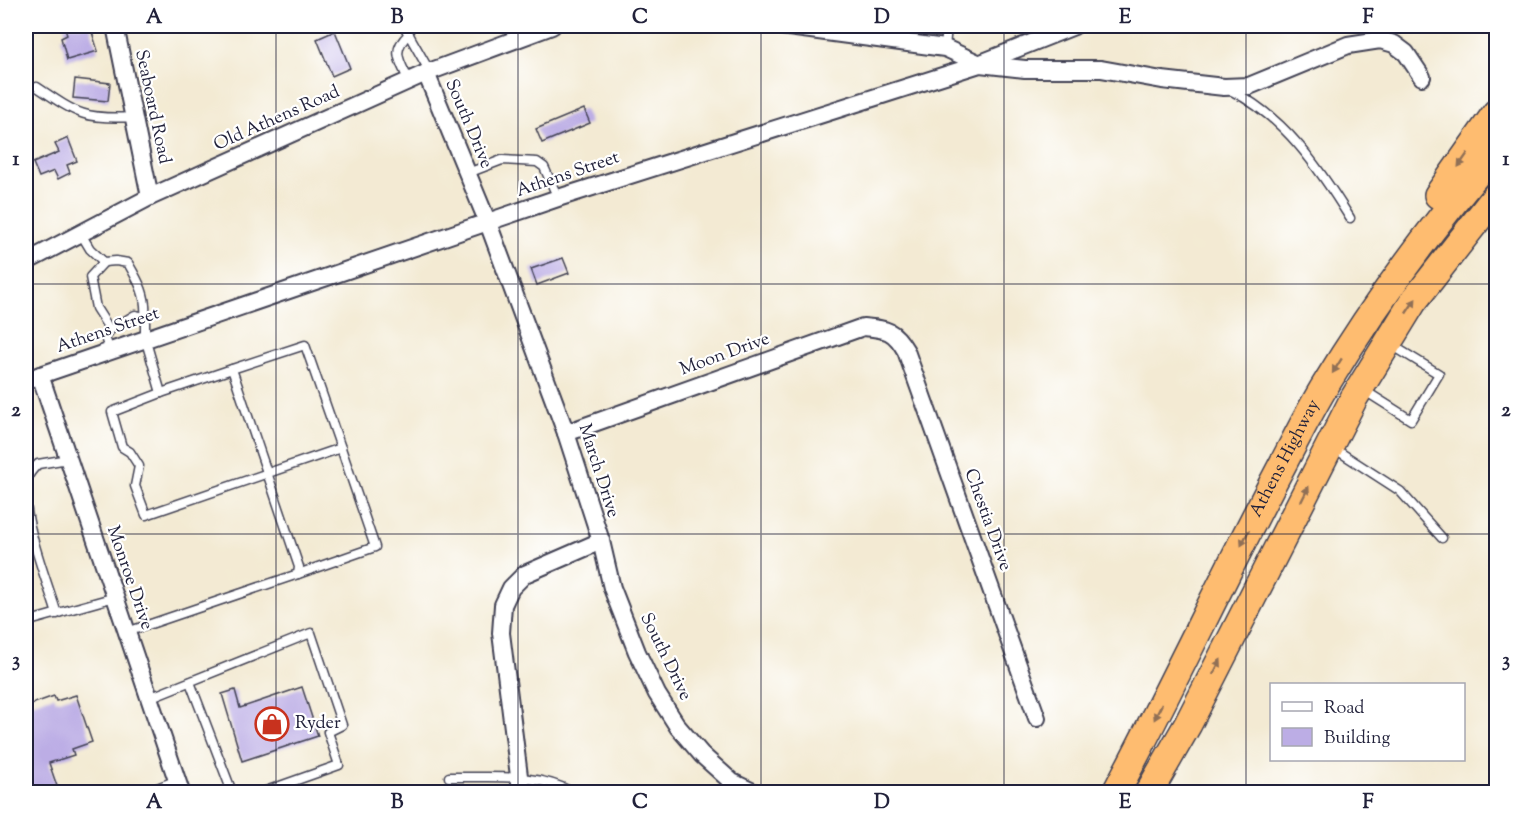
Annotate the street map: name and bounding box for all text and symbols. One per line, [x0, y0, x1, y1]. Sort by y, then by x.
text: A [146, 4, 163, 33]
text: B [391, 4, 404, 33]
text: C [632, 4, 648, 33]
text: D [874, 4, 890, 33]
text: E [1119, 4, 1132, 33]
text: F [1362, 4, 1374, 33]
street label: Seaboard Road [127, 47, 177, 167]
street label: South Drive [438, 75, 498, 173]
street label: Old Athens Road [210, 80, 344, 158]
street label: Athens Street [513, 145, 623, 205]
text: 1 [13, 146, 20, 175]
text: 1 [1503, 146, 1510, 175]
one-way arrow [1457, 152, 1469, 168]
one-way arrow [1405, 298, 1417, 314]
street label: Athens Street [53, 301, 163, 361]
street label: Moon Drive [677, 327, 773, 383]
one-way arrow [1331, 358, 1342, 374]
street label: Athens Highway [1244, 395, 1327, 522]
text: 2 [11, 397, 21, 426]
text: 2 [1501, 397, 1511, 426]
street label: March Drive [571, 421, 625, 521]
street label: Chestia Drive [956, 465, 1018, 575]
one-way arrow [1301, 485, 1310, 502]
street label: Monroe Drive [99, 522, 159, 634]
one-way arrow [1240, 529, 1249, 546]
street label: South Drive [633, 609, 697, 705]
text: 3 [12, 647, 20, 676]
text: 3 [1502, 647, 1510, 676]
one-way arrow [1212, 659, 1222, 676]
legend [1270, 683, 1465, 761]
text: Road [1324, 696, 1364, 722]
one-way arrow [1153, 704, 1162, 721]
shop icon: Ryder [254, 706, 290, 742]
place label: Ryder [295, 711, 341, 737]
text: Building [1324, 726, 1390, 752]
text: A [146, 789, 163, 818]
text: B [391, 789, 404, 818]
text: C [632, 789, 648, 818]
text: D [874, 789, 890, 818]
text: E [1119, 789, 1132, 818]
text: F [1362, 789, 1374, 818]

